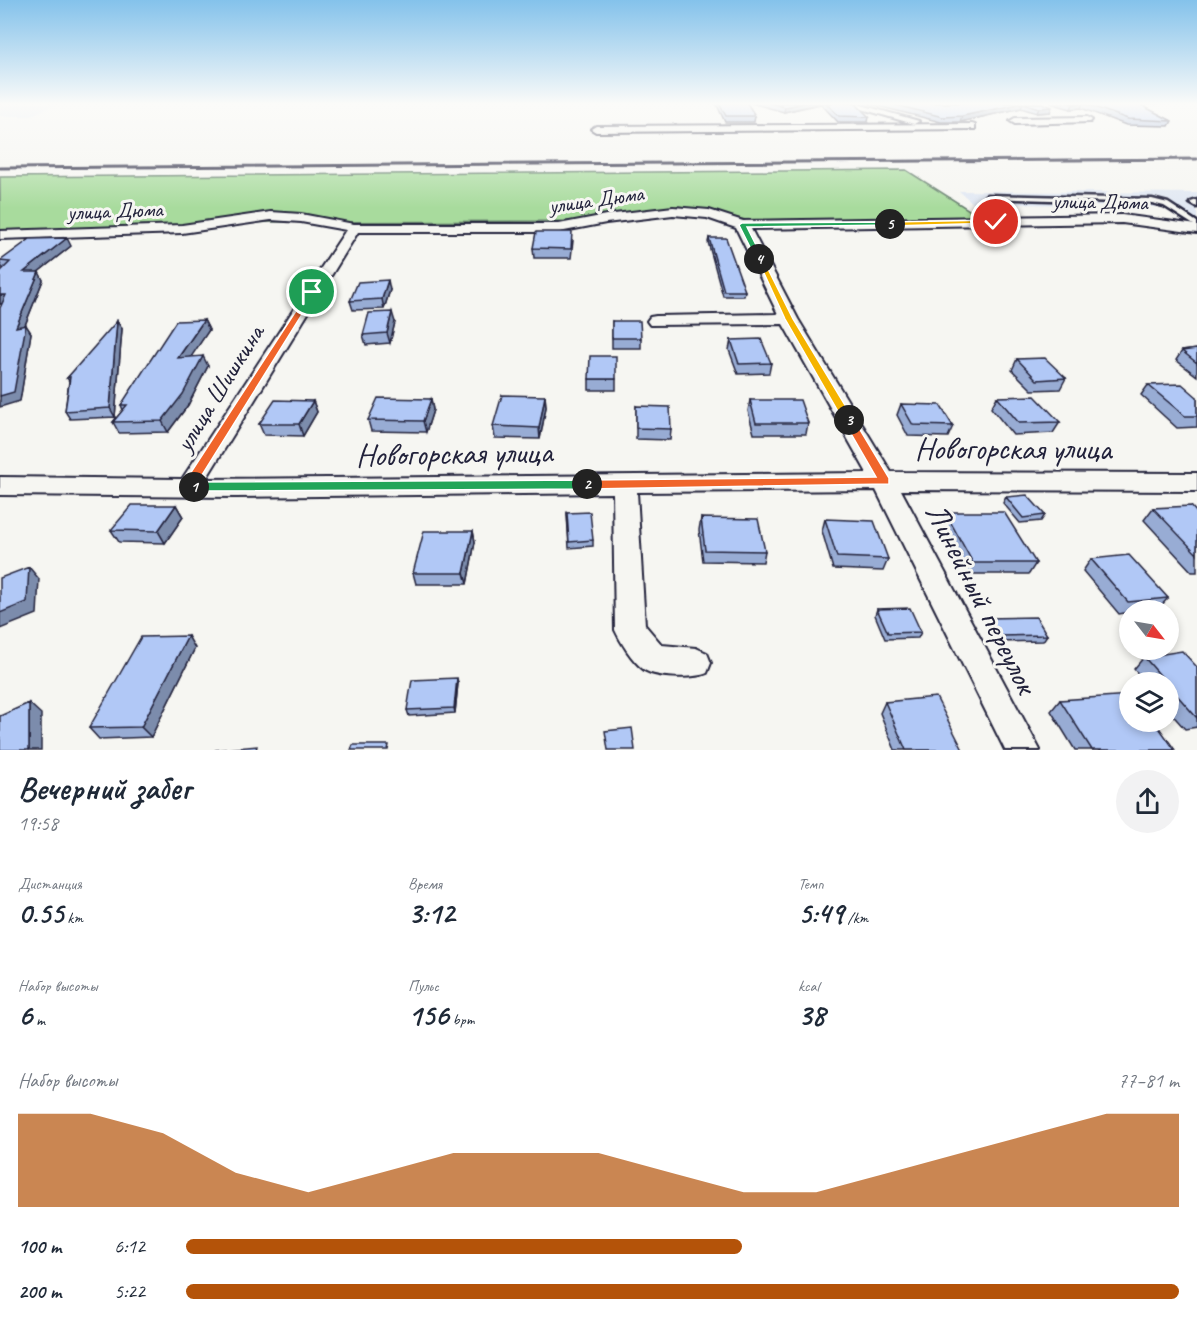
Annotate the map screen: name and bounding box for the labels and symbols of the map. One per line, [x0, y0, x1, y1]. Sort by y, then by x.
street label: улица Дюма [545, 179, 646, 221]
street label: улица Дюма [1050, 187, 1149, 217]
street label: улица Дюма [65, 195, 164, 227]
pin [970, 196, 1021, 247]
pin: 5 [875, 209, 905, 239]
pin: 4 [744, 244, 774, 274]
pin [286, 266, 337, 317]
street label: улица Шишкина [166, 317, 273, 459]
pin: 3 [834, 405, 864, 435]
street label: Новогорская улица [915, 428, 1113, 469]
street label: Новогорская улица [355, 431, 555, 476]
pin: 2 [572, 469, 602, 499]
pin: 1 [179, 472, 209, 502]
street label: Линейный переулок [916, 496, 1048, 703]
north arrow [1119, 600, 1179, 660]

